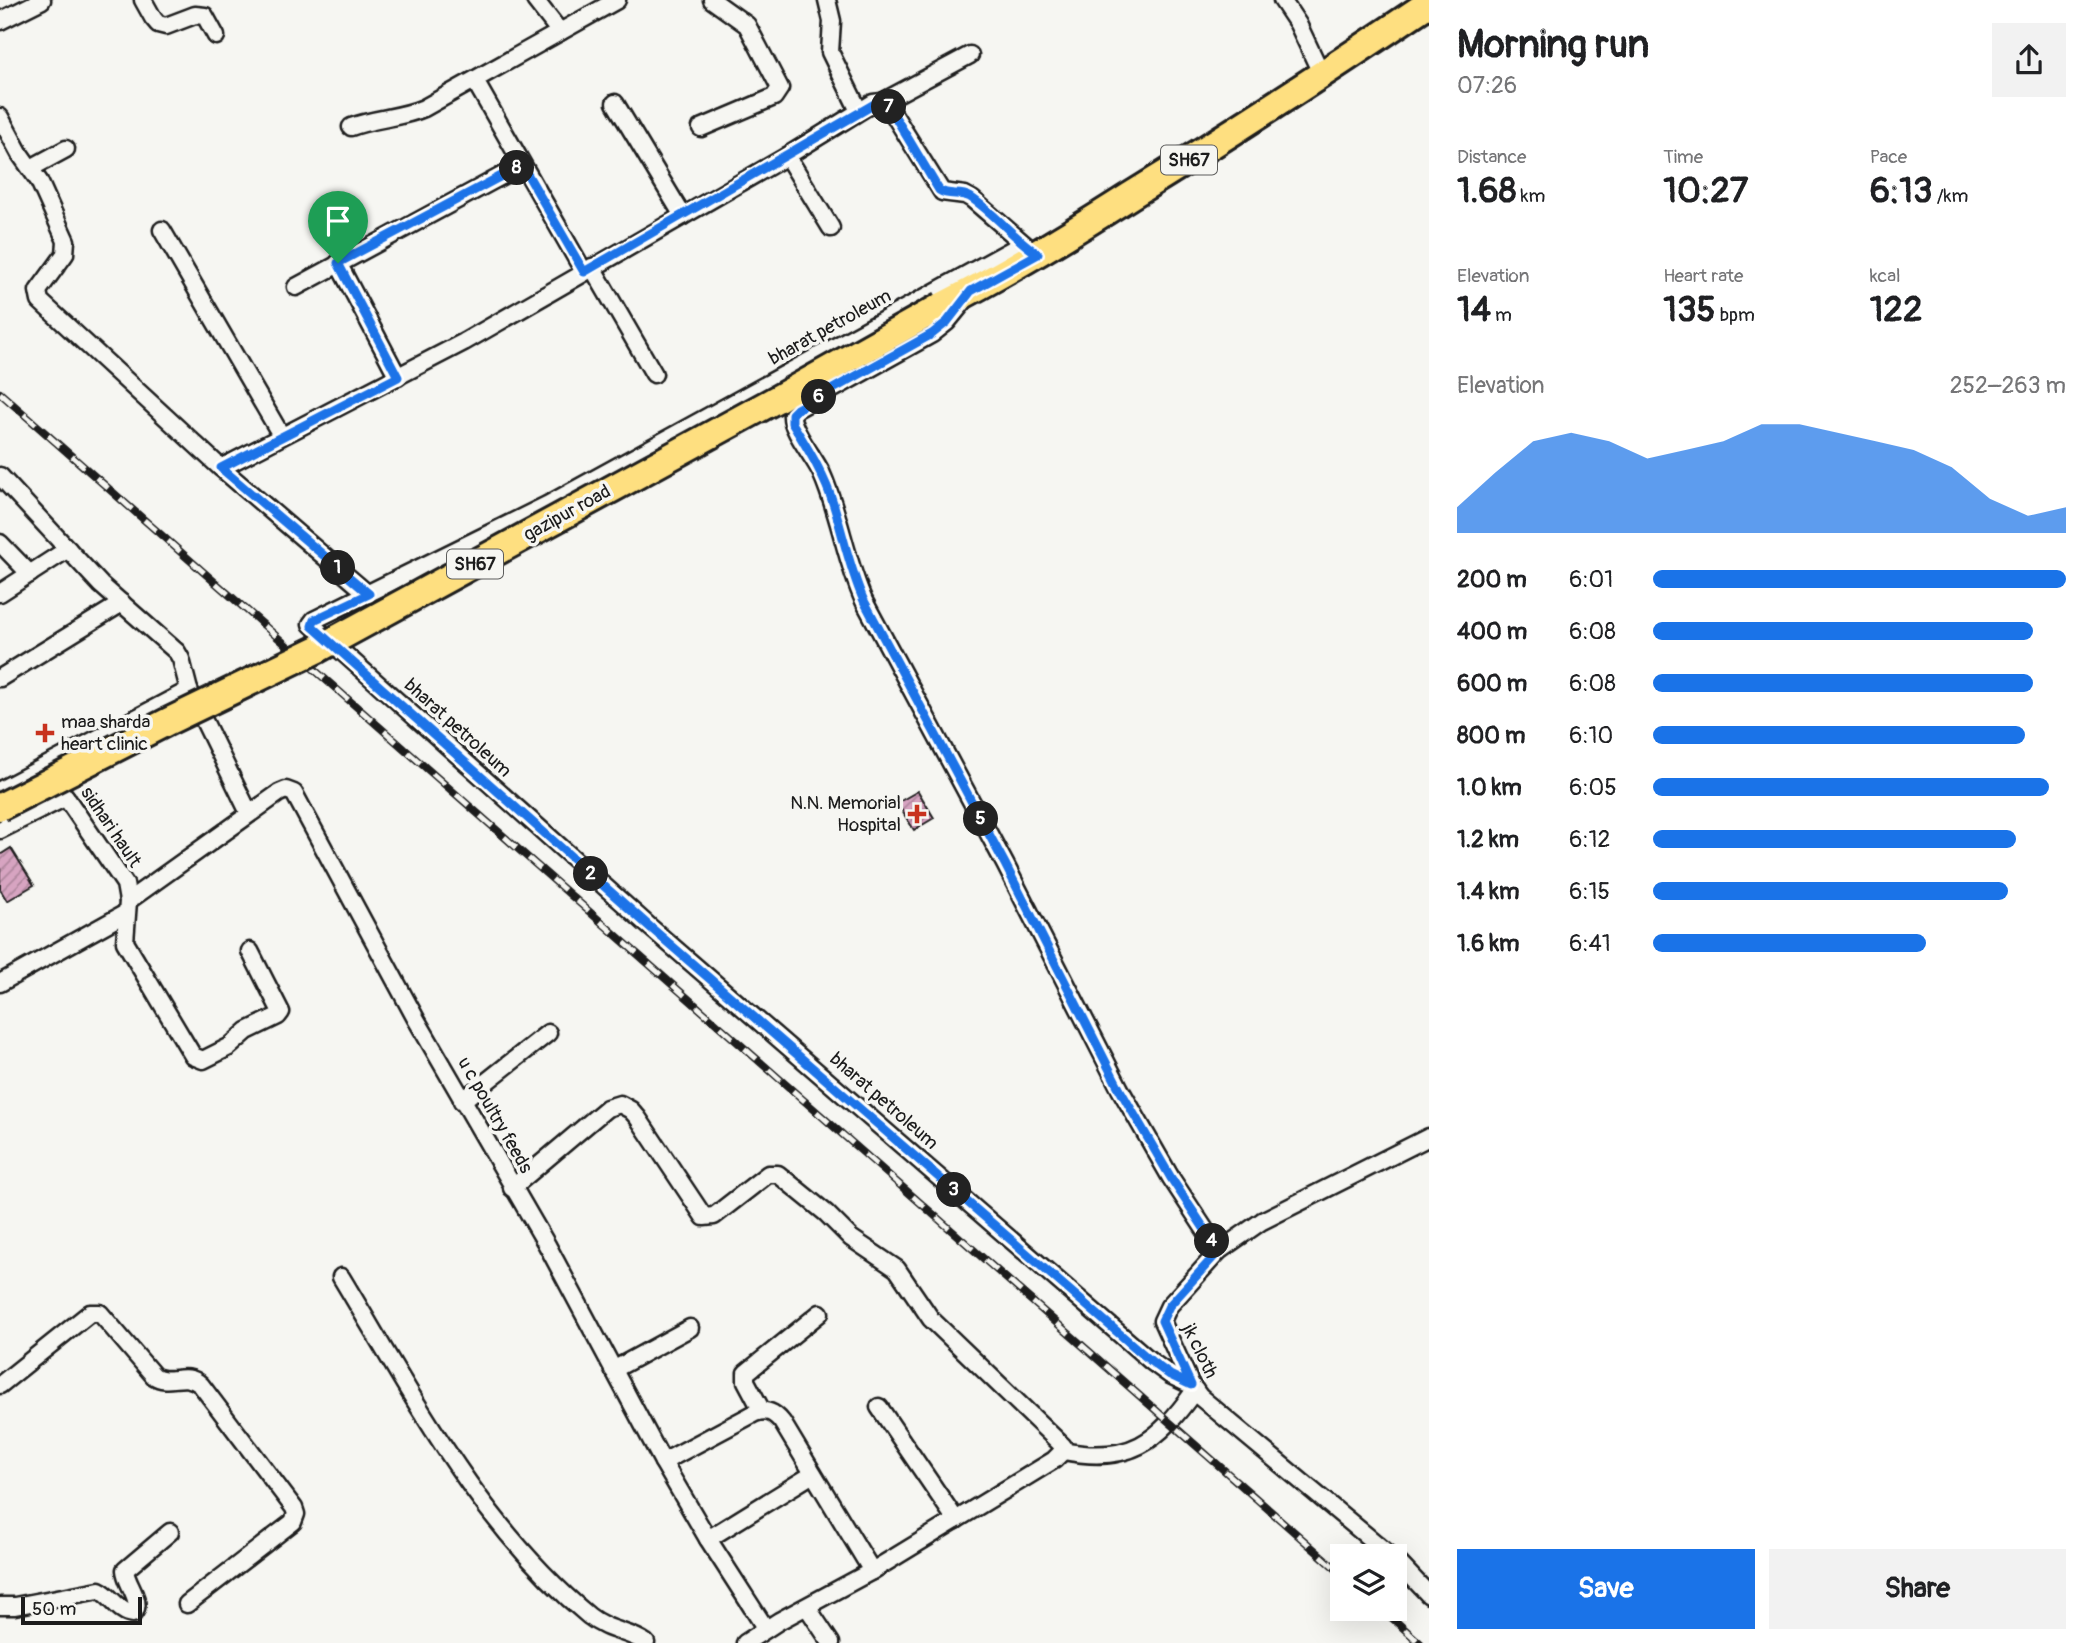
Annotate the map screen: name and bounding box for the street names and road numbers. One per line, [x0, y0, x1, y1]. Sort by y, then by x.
road number: SH67 [1161, 146, 1217, 174]
street label: bharat petroleum [765, 283, 896, 371]
street label: gazipur road [519, 479, 615, 547]
road number: SH67 [447, 550, 503, 578]
street label: bharat petroleum [399, 673, 517, 783]
street label: sidhari hault [75, 782, 147, 872]
street label: bharat petroleum [825, 1047, 943, 1155]
street label: u c poultry feeds [452, 1052, 538, 1178]
street label: jk cloth [1176, 1319, 1223, 1382]

